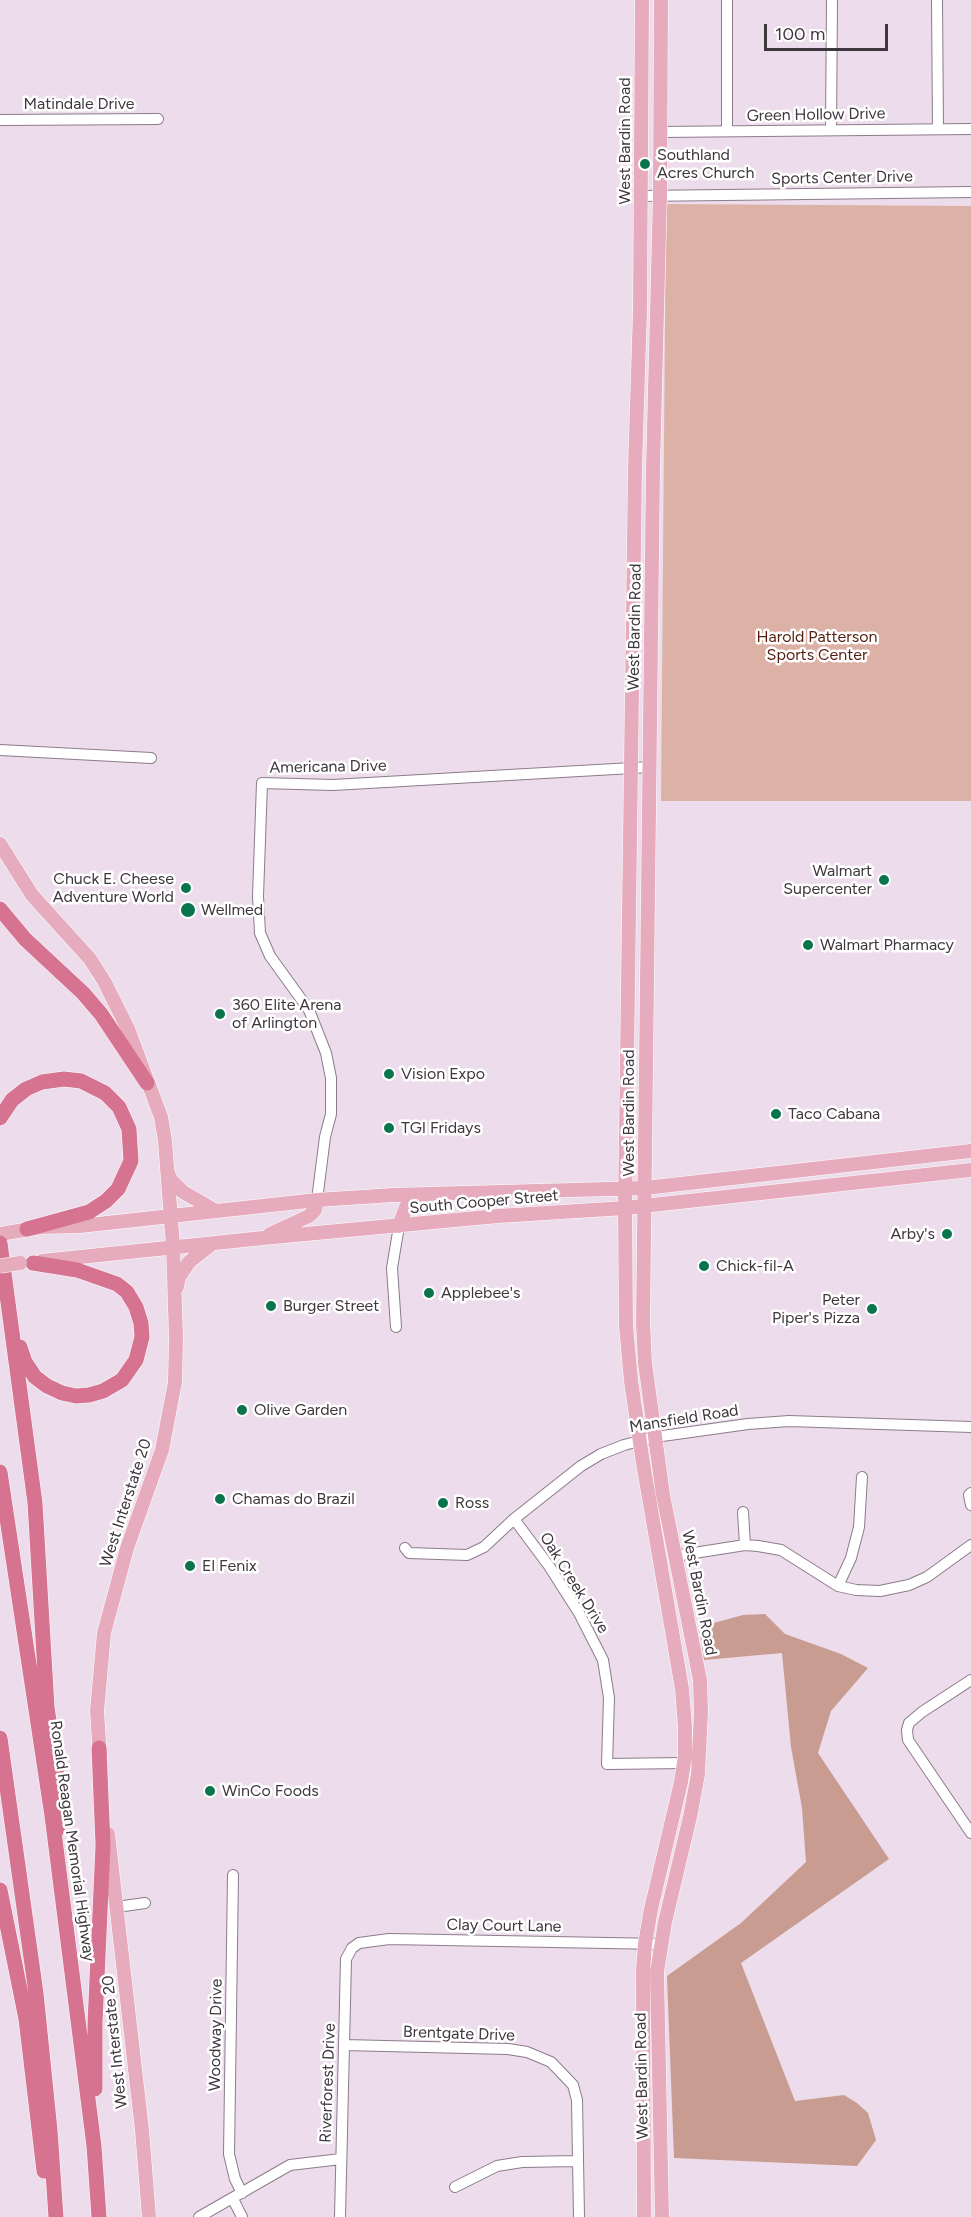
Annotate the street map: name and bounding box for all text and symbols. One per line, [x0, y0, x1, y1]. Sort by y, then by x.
scale bar [767, 12, 892, 50]
text: 100 m [775, 23, 825, 45]
street label: West Bardin Road [615, 77, 635, 205]
street label: Matindale Drive [23, 94, 135, 114]
street label: Green Hollow Drive [746, 104, 886, 126]
place label: Southland Acres Church [657, 145, 754, 183]
marker: Southland Acres Church [638, 157, 652, 171]
street label: Sports Center Drive [771, 167, 913, 189]
street label: West Bardin Road [624, 563, 646, 691]
park label: Harold Patterson Sports Center [757, 627, 877, 665]
street label: Americana Drive [269, 756, 387, 778]
place label: Walmart Supercenter [783, 861, 872, 899]
place label: Chuck E. Cheese Adventure World [53, 869, 174, 907]
marker: Walmart Supercenter [877, 873, 891, 887]
marker: Chuck E. Cheese Adventure World [179, 881, 193, 895]
place label: Wellmed [201, 900, 263, 920]
marker: Wellmed [179, 901, 197, 919]
place label: Walmart Pharmacy [820, 935, 954, 955]
marker: Walmart Pharmacy [801, 938, 815, 952]
place label: 360 Elite Arena of Arlington [232, 995, 341, 1033]
marker: 360 Elite Arena of Arlington [213, 1007, 227, 1021]
street label: West Bardin Road [619, 1049, 639, 1177]
place label: Vision Expo [401, 1064, 485, 1084]
marker: Vision Expo [382, 1067, 396, 1081]
place label: Taco Cabana [788, 1104, 880, 1124]
marker: Taco Cabana [769, 1107, 783, 1121]
place label: TGI Fridays [401, 1118, 481, 1138]
marker: TGI Fridays [382, 1121, 396, 1135]
street label: South Cooper Street [409, 1186, 559, 1218]
place label: Arby's [891, 1224, 935, 1244]
marker: Arby's [940, 1227, 954, 1241]
place label: Chick-fil-A [716, 1256, 794, 1276]
marker: Chick-fil-A [697, 1259, 711, 1273]
place label: Applebee's [441, 1283, 521, 1303]
marker: Applebee's [422, 1286, 436, 1300]
place label: Peter Piper's Pizza [772, 1290, 860, 1328]
place label: Burger Street [283, 1296, 379, 1316]
marker: Burger Street [264, 1299, 278, 1313]
marker: Peter Piper's Pizza [865, 1302, 879, 1316]
place label: Olive Garden [254, 1400, 347, 1420]
street label: Mansfield Road [628, 1401, 740, 1437]
marker: Olive Garden [235, 1403, 249, 1417]
street label: West Interstate 20 [96, 1436, 156, 1570]
place label: Chamas do Brazil [232, 1489, 355, 1509]
marker: Chamas do Brazil [213, 1492, 227, 1506]
place label: Ross [455, 1493, 489, 1513]
marker: Ross [436, 1496, 450, 1510]
street label: Oak Creek Drive [535, 1529, 613, 1637]
street label: West Bardin Road [677, 1529, 721, 1657]
place label: El Fenix [202, 1556, 257, 1576]
marker: El Fenix [183, 1559, 197, 1573]
street label: Ronald Reagan Memorial Highway [46, 1719, 98, 1963]
place label: WinCo Foods [222, 1781, 319, 1801]
marker: WinCo Foods [203, 1784, 217, 1798]
street label: Clay Court Lane [446, 1915, 562, 1937]
street label: West Interstate 20 [98, 1974, 132, 2110]
street label: Woodway Drive [205, 1979, 227, 2091]
street label: West Bardin Road [631, 2012, 653, 2140]
street label: Brentgate Drive [403, 2022, 515, 2046]
street label: Riverforest Drive [316, 2023, 340, 2143]

